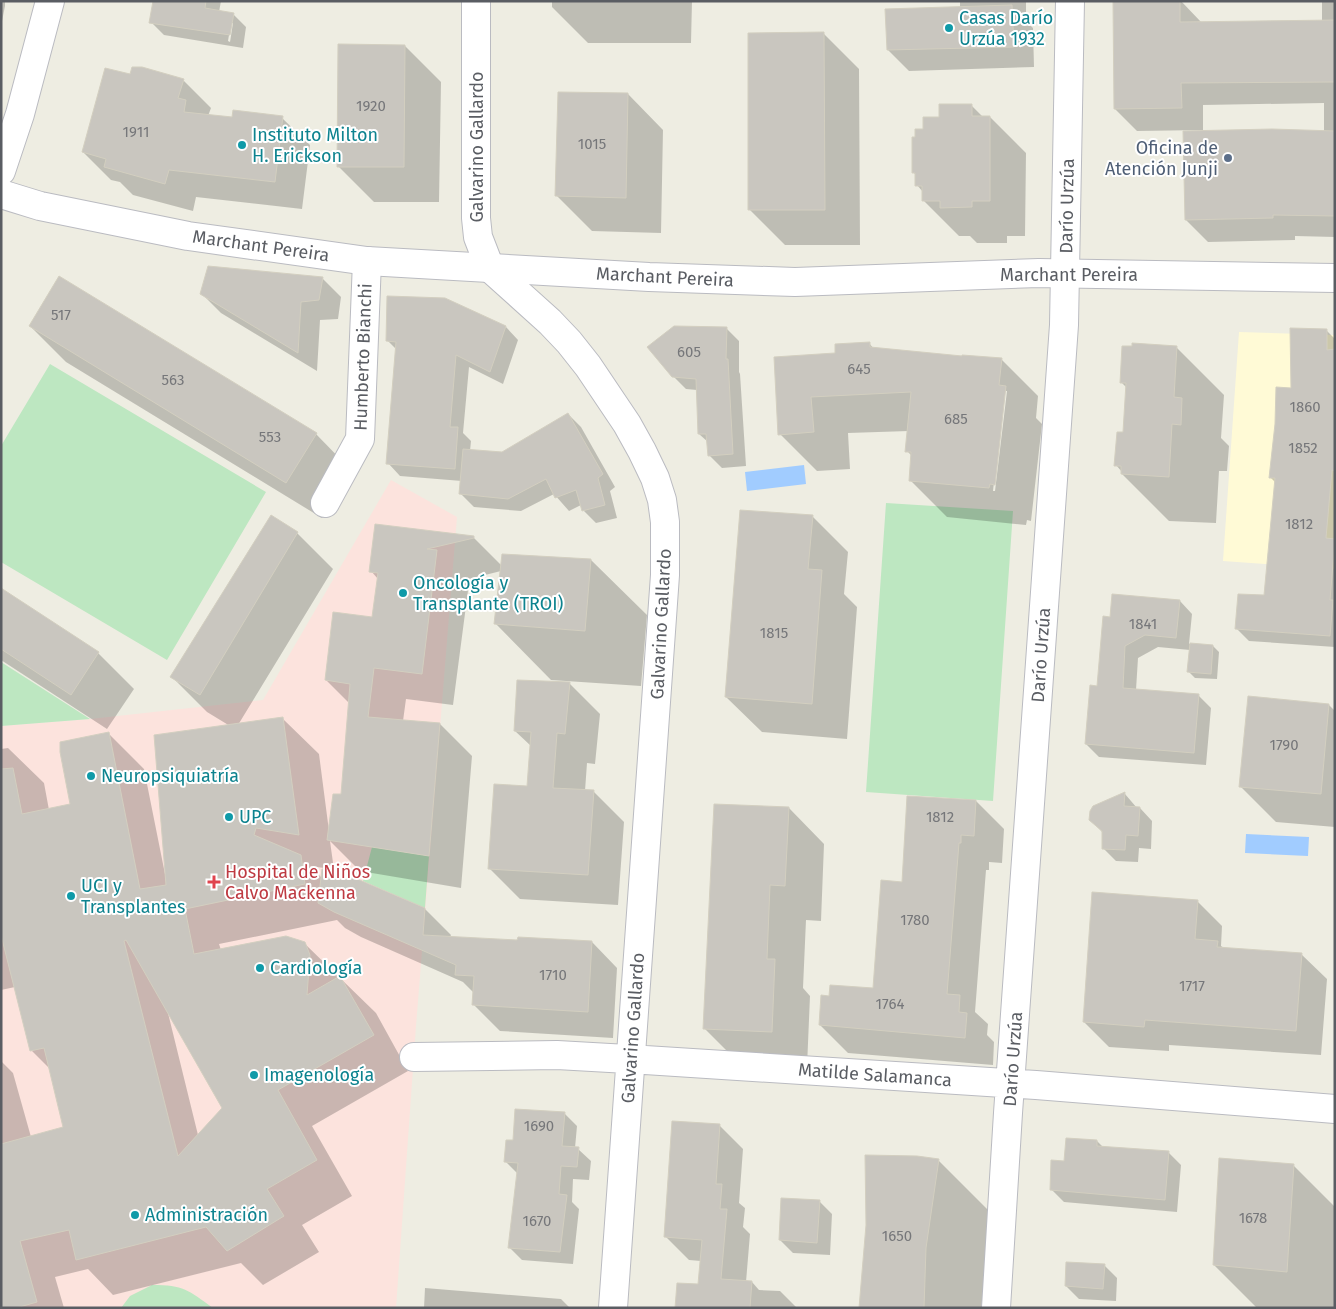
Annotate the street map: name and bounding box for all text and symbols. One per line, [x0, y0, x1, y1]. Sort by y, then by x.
place label: Casas Darío Urzúa 1932 [959, 7, 1053, 50]
marker: Casas Darío Urzúa 1932 [943, 22, 955, 34]
street label: Galvarino Gallardo [466, 71, 488, 223]
house number: 1920 [356, 97, 386, 115]
house number: 1911 [123, 123, 149, 141]
place label: Instituto Milton H. Erickson [252, 124, 378, 167]
house number: 1015 [578, 135, 606, 153]
place label: Oficina de Atención Junji [1105, 137, 1218, 180]
marker: Instituto Milton H. Erickson [236, 139, 248, 151]
marker: Oficina de Atención Junji [1222, 152, 1234, 164]
street label: Darío Urzúa [1055, 158, 1079, 254]
street label: Marchant Pereira [191, 225, 331, 267]
street label: Marchant Pereira [595, 262, 735, 292]
street label: Marchant Pereira [1000, 264, 1138, 286]
street label: Humberto Bianchi [349, 283, 377, 431]
house number: 517 [51, 306, 71, 324]
house number: 605 [677, 343, 701, 361]
house number: 645 [847, 360, 871, 378]
house number: 563 [162, 371, 184, 389]
house number: 1860 [1289, 398, 1321, 416]
house number: 685 [944, 410, 968, 428]
house number: 553 [259, 428, 281, 446]
house number: 1852 [1288, 439, 1318, 457]
house number: 1812 [1285, 515, 1313, 533]
street label: Galvarino Gallardo [646, 548, 676, 700]
place label: Oncología y Transplante (TROI) [413, 572, 563, 615]
marker: Oncología y Transplante (TROI) [397, 587, 409, 599]
street label: Darío Urzúa [1027, 607, 1055, 703]
house number: 1841 [1129, 615, 1157, 633]
house number: 1815 [760, 624, 788, 642]
house number: 1790 [1269, 736, 1299, 754]
place label: Neuropsiquiatría [101, 765, 239, 787]
marker: Neuropsiquiatría [85, 770, 97, 782]
place label: UPC [239, 806, 271, 828]
house number: 1812 [926, 808, 954, 826]
marker: UPC [223, 811, 235, 823]
place label: Hospital de Niños Calvo Mackenna [225, 861, 370, 904]
place label: UCI y Transplantes [81, 875, 186, 918]
marker: Hospital de Niños Calvo Mackenna [207, 875, 221, 889]
marker: UCI y Transplantes [65, 890, 77, 902]
house number: 1780 [900, 911, 930, 929]
street label: Galvarino Gallardo [617, 952, 649, 1104]
place label: Cardiología [270, 957, 362, 979]
marker: Cardiología [254, 962, 266, 974]
house number: 1710 [539, 966, 567, 984]
house number: 1717 [1179, 977, 1205, 995]
house number: 1764 [876, 995, 904, 1013]
street label: Darío Urzúa [999, 1011, 1027, 1107]
street label: Matilde Salamanca [797, 1059, 953, 1091]
place label: Imagenología [264, 1064, 374, 1086]
marker: Imagenología [248, 1069, 260, 1081]
house number: 1690 [524, 1117, 554, 1135]
place label: Administración [145, 1204, 268, 1226]
marker: Administración [129, 1209, 141, 1221]
house number: 1678 [1239, 1209, 1267, 1227]
house number: 1670 [523, 1212, 551, 1230]
house number: 1650 [882, 1227, 912, 1245]

